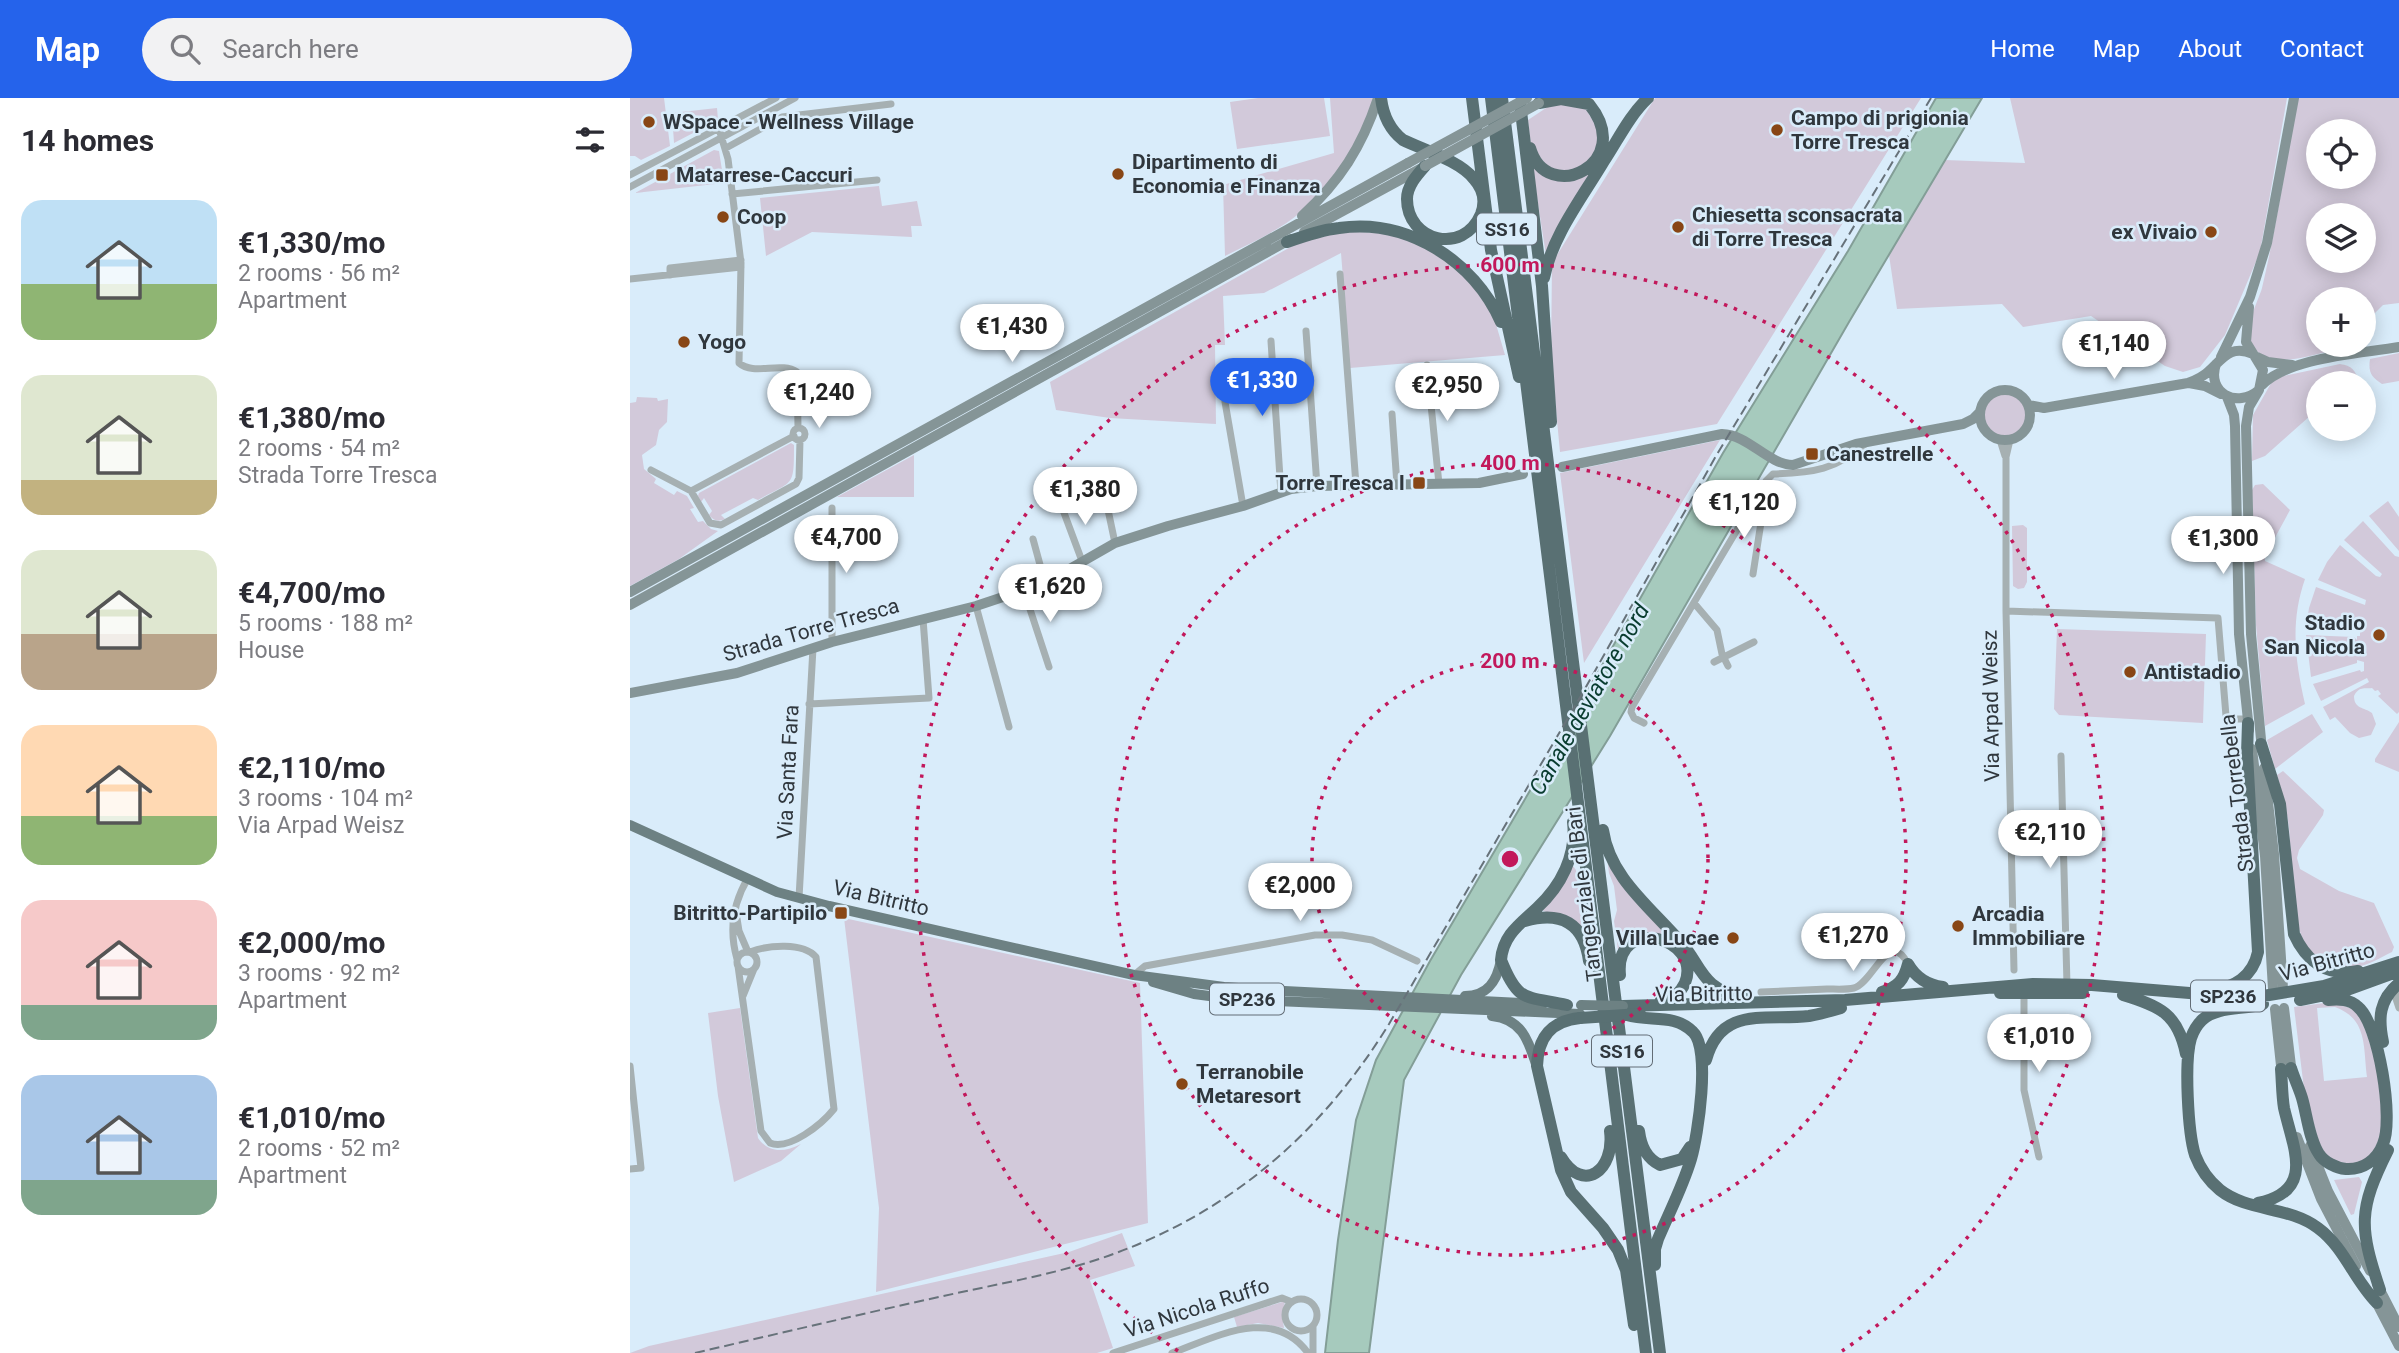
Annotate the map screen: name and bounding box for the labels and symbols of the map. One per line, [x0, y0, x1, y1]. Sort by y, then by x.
place label: Campo di prigionia Torre Tresca [1791, 106, 1969, 154]
place label: WSpace - Wellness Village [663, 110, 914, 134]
marker: WSpace - Wellness Village [641, 114, 657, 130]
marker: Campo di prigionia Torre Tresca [1769, 122, 1785, 138]
place label: Dipartimento di Economia e Finanza [1132, 150, 1321, 198]
place label: Matarrese-Caccuri [676, 163, 853, 187]
marker: Dipartimento di Economia e Finanza [1110, 166, 1126, 182]
marker: Matarrese-Caccuri [654, 167, 670, 183]
place label: Chiesetta sconsacrata di Torre Tresca [1692, 203, 1902, 251]
place label: Coop [737, 205, 786, 229]
marker: Coop [715, 209, 731, 225]
road number: SS16 [1477, 214, 1537, 244]
marker: Chiesetta sconsacrata di Torre Tresca [1670, 219, 1686, 235]
place label: ex Vivaio [2111, 220, 2197, 244]
marker: ex Vivaio [2203, 224, 2219, 240]
text: 600 m [1480, 253, 1540, 277]
pin: €1,430 [955, 304, 1069, 364]
pin: €1,140 [2057, 322, 2171, 381]
place label: Yogo [698, 330, 746, 354]
marker: Yogo [676, 334, 692, 350]
pin: €1,330 [1205, 358, 1319, 418]
pin: €2,950 [1390, 364, 1504, 423]
pin: €1,240 [762, 370, 876, 430]
place label: Canestrelle [1826, 442, 1933, 466]
marker: Canestrelle [1804, 446, 1820, 462]
text: 400 m [1480, 451, 1540, 475]
pin: €1,380 [1028, 468, 1142, 527]
place label: Torre Tresca I [1275, 471, 1405, 495]
marker: Torre Tresca I [1411, 475, 1427, 491]
pin: €1,120 [1687, 480, 1801, 540]
pin: €4,700 [789, 516, 903, 575]
pin: €1,300 [2166, 517, 2280, 576]
pin: €1,620 [993, 564, 1107, 624]
street label: Strada Torre Tresca [720, 593, 902, 667]
water label: Canale deviatore nord [1524, 599, 1655, 800]
place label: Stadio San Nicola [2264, 611, 2365, 659]
marker: Stadio San Nicola [2371, 627, 2387, 643]
street label: Via Arpad Weisz [1978, 630, 2004, 782]
text: 200 m [1480, 649, 1540, 673]
place label: Antistadio [2144, 660, 2241, 684]
marker: Antistadio [2122, 664, 2138, 680]
street label: Via Santa Fara [772, 704, 804, 840]
street label: Strada Torrebella [2215, 713, 2259, 873]
street label: Tangenziale di Bari [1561, 805, 1607, 983]
pin: €2,110 [1993, 810, 2107, 870]
centre of rings [1498, 847, 1522, 871]
pin: €2,000 [1243, 864, 1357, 923]
street label: Via Bitritto [831, 875, 931, 921]
place label: Bitritto-Partipilo [673, 901, 827, 925]
place label: Arcadia Immobiliare [1972, 902, 2085, 950]
marker: Bitritto-Partipilo [833, 905, 849, 921]
pin: €1,270 [1796, 914, 1910, 973]
marker: Arcadia Immobiliare [1950, 918, 1966, 934]
place label: Villa Lucae [1616, 926, 1719, 950]
marker: Villa Lucae [1725, 930, 1741, 946]
street label: Via Bitritto [2277, 938, 2377, 986]
road number: SP236 [2191, 980, 2265, 1012]
street label: Via Bitritto [1655, 981, 1753, 1007]
road number: SP236 [1210, 984, 1284, 1015]
pin: €1,010 [1982, 1014, 2096, 1074]
road number: SS16 [1592, 1035, 1652, 1066]
place label: Terranobile Metaresort [1196, 1060, 1304, 1108]
marker: Terranobile Metaresort [1174, 1076, 1190, 1092]
street label: Via Nicola Ruffo [1121, 1273, 1273, 1343]

